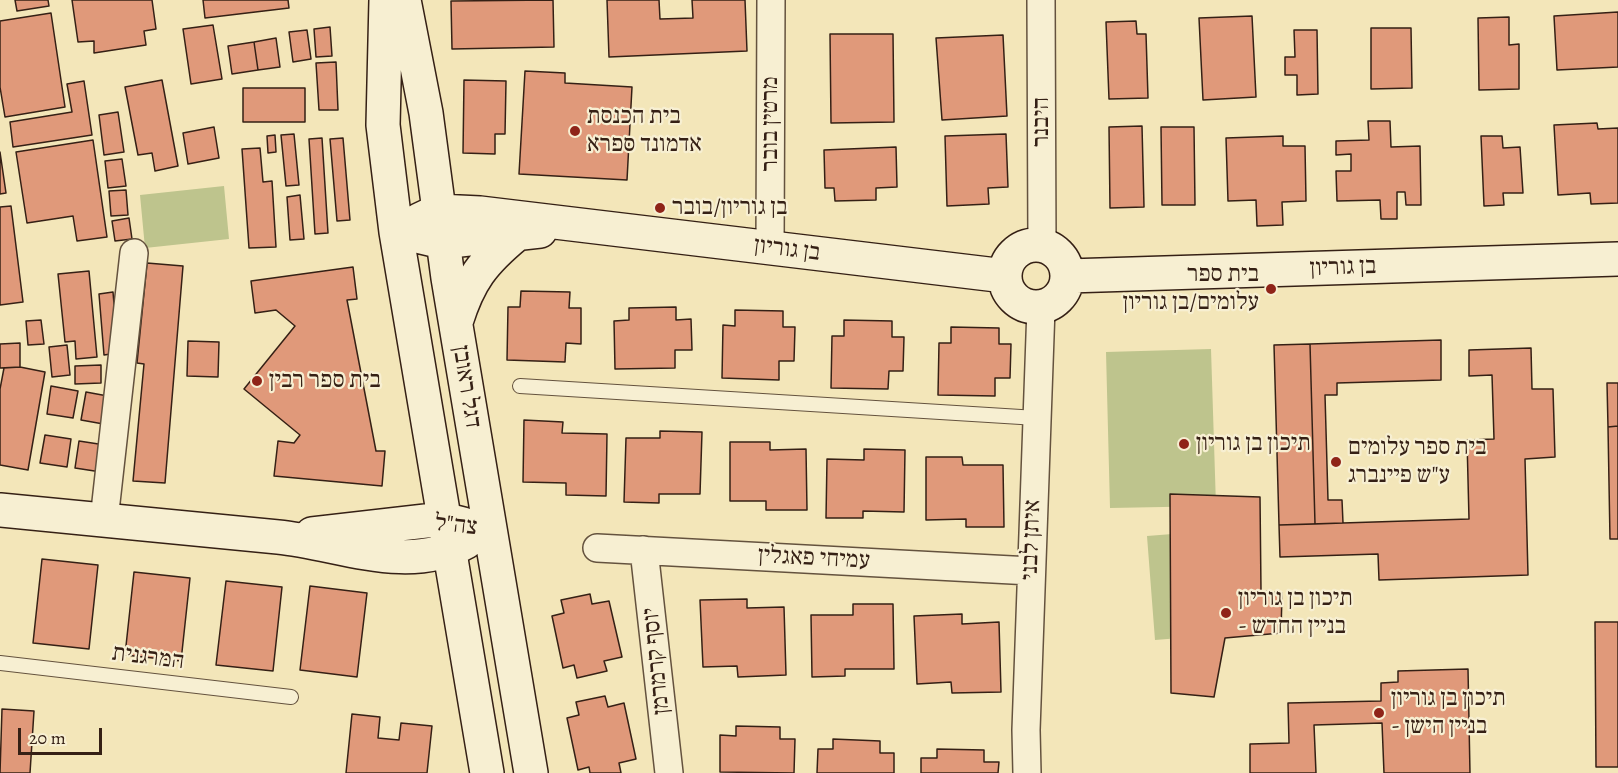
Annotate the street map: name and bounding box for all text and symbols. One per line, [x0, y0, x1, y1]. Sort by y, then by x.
street label: מרטין בובר [757, 76, 785, 172]
street label: היבנר [1028, 97, 1056, 147]
place label: בית הכנסת אדמונד ספרא [587, 103, 702, 159]
marker: בית הכנסת אדמונד ספרא [568, 124, 582, 138]
place label: בן גוריון/בובר [672, 194, 788, 222]
marker: בן גוריון/בובר [653, 201, 667, 215]
street label: בן גוריון [752, 232, 822, 268]
street label: בן גוריון [1309, 252, 1377, 284]
place label: בית ספר עלומים/בן גוריון [1123, 261, 1259, 317]
marker: בית ספר עלומים/בן גוריון [1264, 282, 1278, 296]
street label: דגל ראובן [445, 344, 487, 430]
place label: בית ספר רבין [269, 367, 381, 395]
marker: בית ספר רבין [250, 374, 264, 388]
place label: תיכון בן גוריון [1196, 430, 1311, 458]
place label: בית ספר עלומים ע"ש פיינברג [1348, 434, 1487, 490]
marker: תיכון בן גוריון [1177, 437, 1191, 451]
marker: בית ספר עלומים ע"ש פיינברג [1329, 455, 1343, 469]
street label: איתן לבני [1016, 499, 1048, 581]
street label: צה"ל [433, 509, 479, 543]
street label: עמיחי פאגלין [757, 542, 871, 576]
place label: תיכון בן גוריון - בניין החדש [1238, 585, 1353, 641]
street label: יוסף קרמרמן [637, 606, 677, 716]
marker: תיכון בן גוריון - בניין החדש [1219, 606, 1233, 620]
street label: המרגנית [110, 639, 186, 677]
place label: תיכון בן גוריון - בניין הישן [1391, 685, 1506, 741]
marker: תיכון בן גוריון - בניין הישן [1372, 706, 1386, 720]
scale bar [21, 716, 105, 754]
text: 20 m [29, 726, 66, 750]

